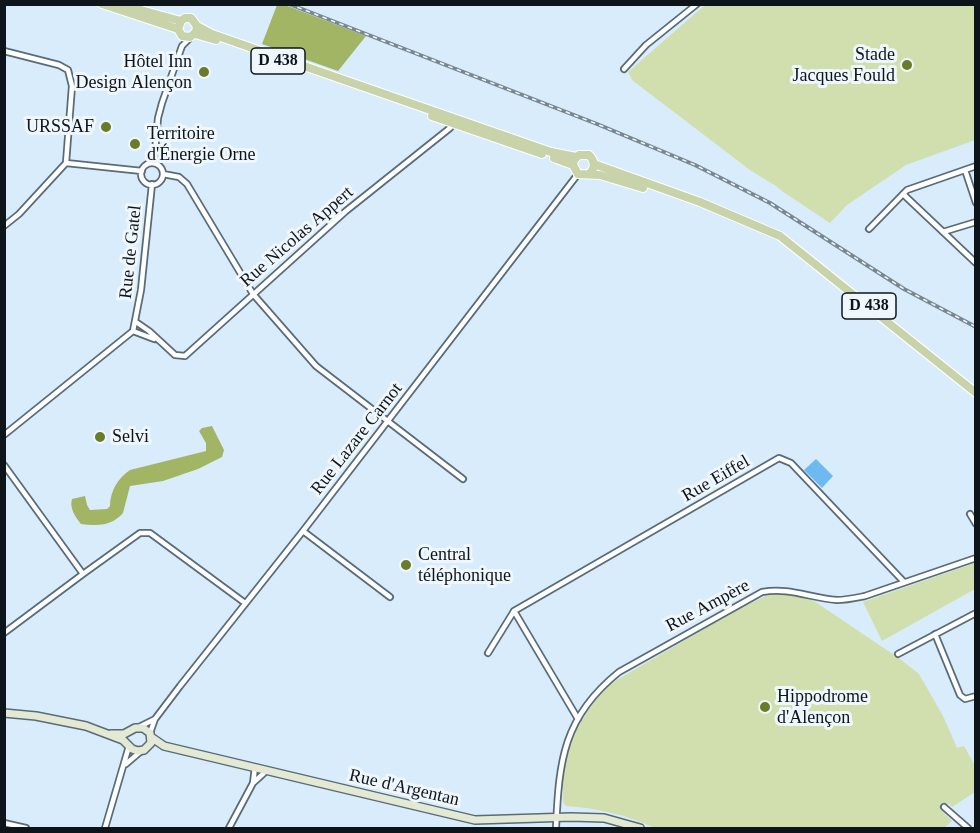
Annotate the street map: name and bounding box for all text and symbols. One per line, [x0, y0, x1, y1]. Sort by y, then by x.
place label: Stade Jacques Fould [793, 44, 895, 86]
road number: D 438 [251, 48, 305, 74]
place label: Hôtel Inn Design Alençon [76, 51, 192, 94]
marker: Stade Jacques Fould [900, 58, 914, 72]
marker: Hôtel Inn Design Alençon [197, 65, 211, 79]
place label: URSSAF [26, 116, 94, 138]
marker: URSSAF [99, 120, 113, 134]
place label: Territoire d'Énergie Orne [147, 123, 255, 166]
marker: Territoire d'Énergie Orne [128, 137, 142, 151]
street label: Rue Nicolas Appert [236, 182, 358, 292]
street label: Rue de Gatel [115, 204, 147, 300]
road number: D 438 [842, 293, 896, 319]
street label: Rue Lazare Carnot [307, 379, 407, 499]
place label: Selvi [112, 426, 149, 448]
marker: Selvi [93, 430, 107, 444]
street label: Rue Eiffel [678, 451, 754, 507]
place label: Central téléphonique [418, 544, 511, 586]
marker: Central téléphonique [399, 558, 413, 572]
street label: Rue Ampère [663, 575, 753, 637]
place label: Hippodrome d'Alençon [777, 686, 868, 728]
marker: Hippodrome d'Alençon [758, 700, 772, 714]
street label: Rue d'Argentan [347, 765, 461, 811]

